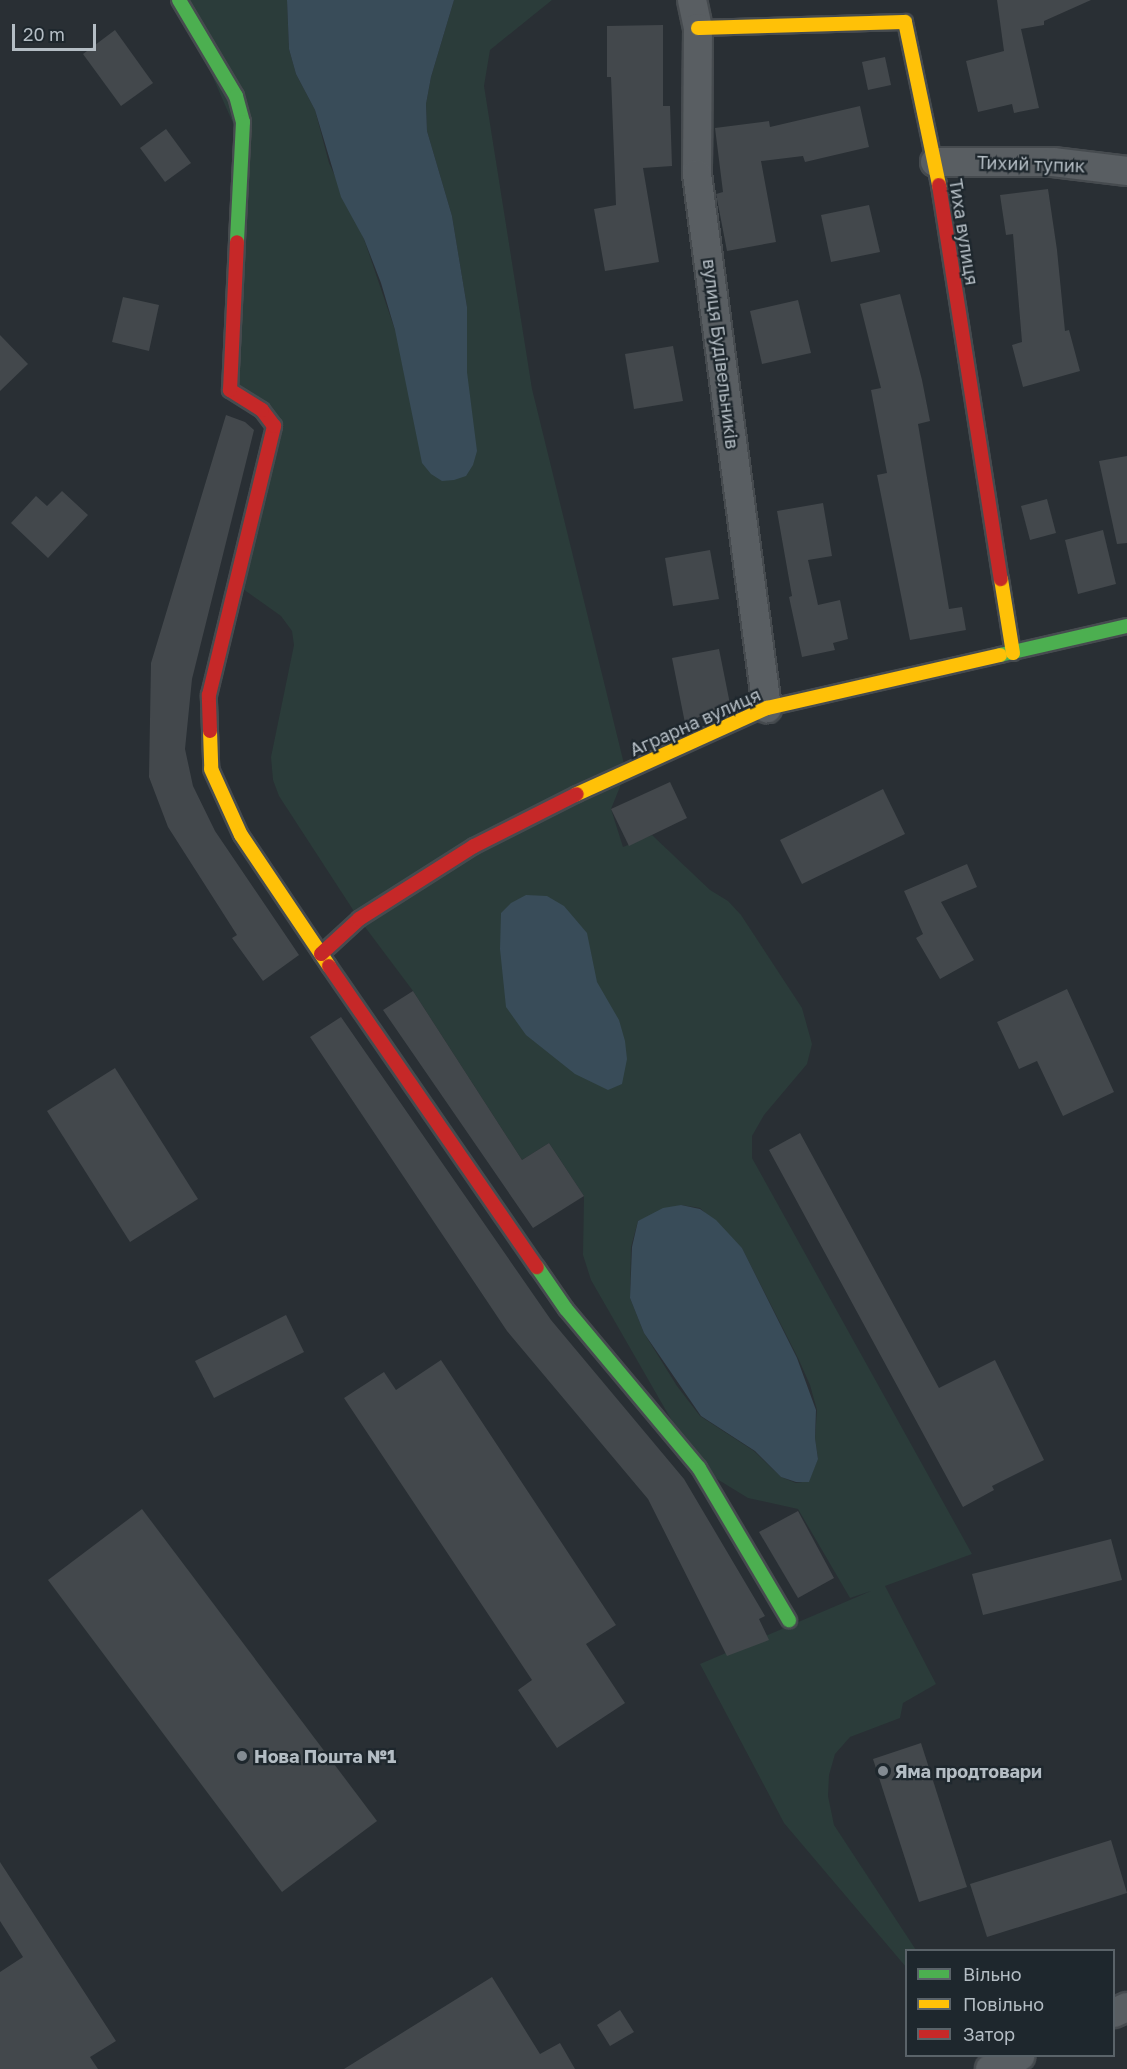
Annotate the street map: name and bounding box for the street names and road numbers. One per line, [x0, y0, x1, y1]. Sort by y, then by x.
street label: Тихий тупик [977, 151, 1085, 177]
street label: Тиха вулиця [945, 177, 983, 287]
street label: вулиця Будівельників [699, 258, 743, 450]
street label: Аграрна вулиця [626, 683, 764, 761]

